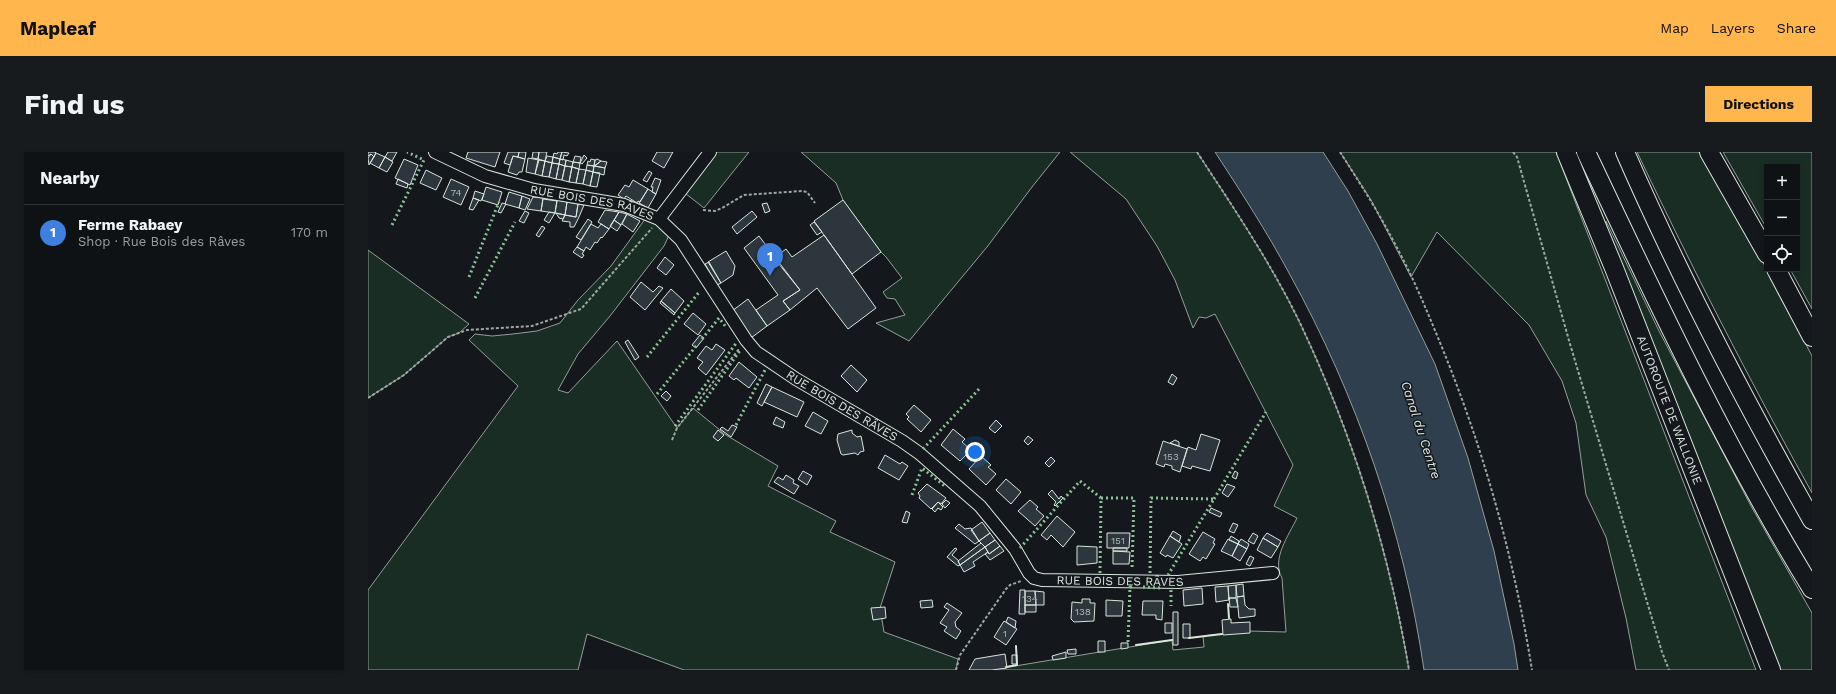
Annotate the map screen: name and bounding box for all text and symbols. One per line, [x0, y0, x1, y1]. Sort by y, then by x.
text: Mapleaf [20, 17, 96, 40]
text: Map [1660, 20, 1689, 36]
text: Layers [1711, 20, 1755, 36]
text: Share [1777, 20, 1816, 36]
button: Directions [1705, 86, 1812, 122]
text: Find us [24, 88, 124, 121]
map controls [1764, 164, 1800, 272]
button: + [1764, 164, 1800, 200]
text: Nearby [40, 168, 99, 188]
street label: RUE BOIS DES RÂVES [529, 182, 656, 223]
house number: 74 [450, 187, 462, 198]
button: − [1764, 200, 1800, 236]
text: Ferme Rabaey [78, 216, 183, 234]
text: 1 [50, 225, 56, 240]
text: 170 m [291, 225, 328, 240]
text: Shop · Rue Bois des Râves [78, 234, 245, 249]
button: locate [1764, 236, 1800, 272]
pin: 1 [757, 243, 783, 276]
street label: AUTOROUTE DE WALLONIE [1634, 334, 1705, 487]
street label: RUE BOIS DES RÂVES [784, 367, 900, 444]
water label: Canal du Centre [1398, 379, 1444, 481]
your location [965, 442, 985, 462]
house number: 153 [1163, 451, 1179, 462]
house number: 151 [1111, 535, 1125, 546]
street label: RUE BOIS DES RÂVES [1057, 573, 1184, 589]
house number: 134 [1022, 593, 1038, 604]
house number: 138 [1075, 606, 1091, 617]
house number: 1 [1003, 628, 1007, 639]

